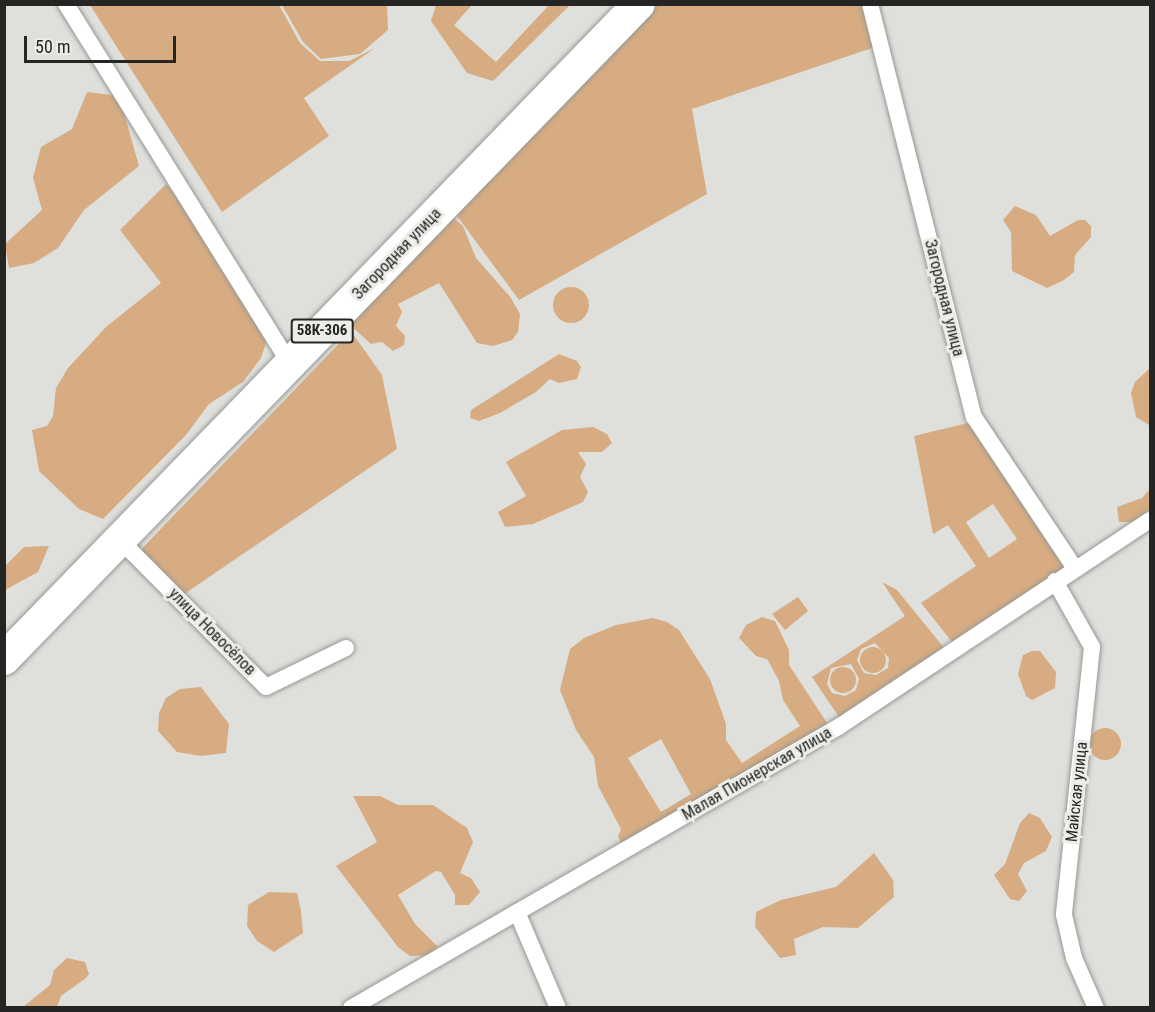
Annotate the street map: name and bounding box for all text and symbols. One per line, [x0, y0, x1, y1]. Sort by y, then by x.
scale bar [27, 24, 178, 62]
text: 50 m [35, 36, 70, 57]
street label: Загородная улица [349, 204, 445, 304]
street label: Загородная улица [920, 238, 968, 358]
road number: 58К-306 [290, 319, 354, 343]
street label: улица Новосёлов [164, 584, 260, 680]
street label: Малая Пионерская улица [679, 723, 835, 825]
street label: Майская улица [1062, 741, 1092, 843]

